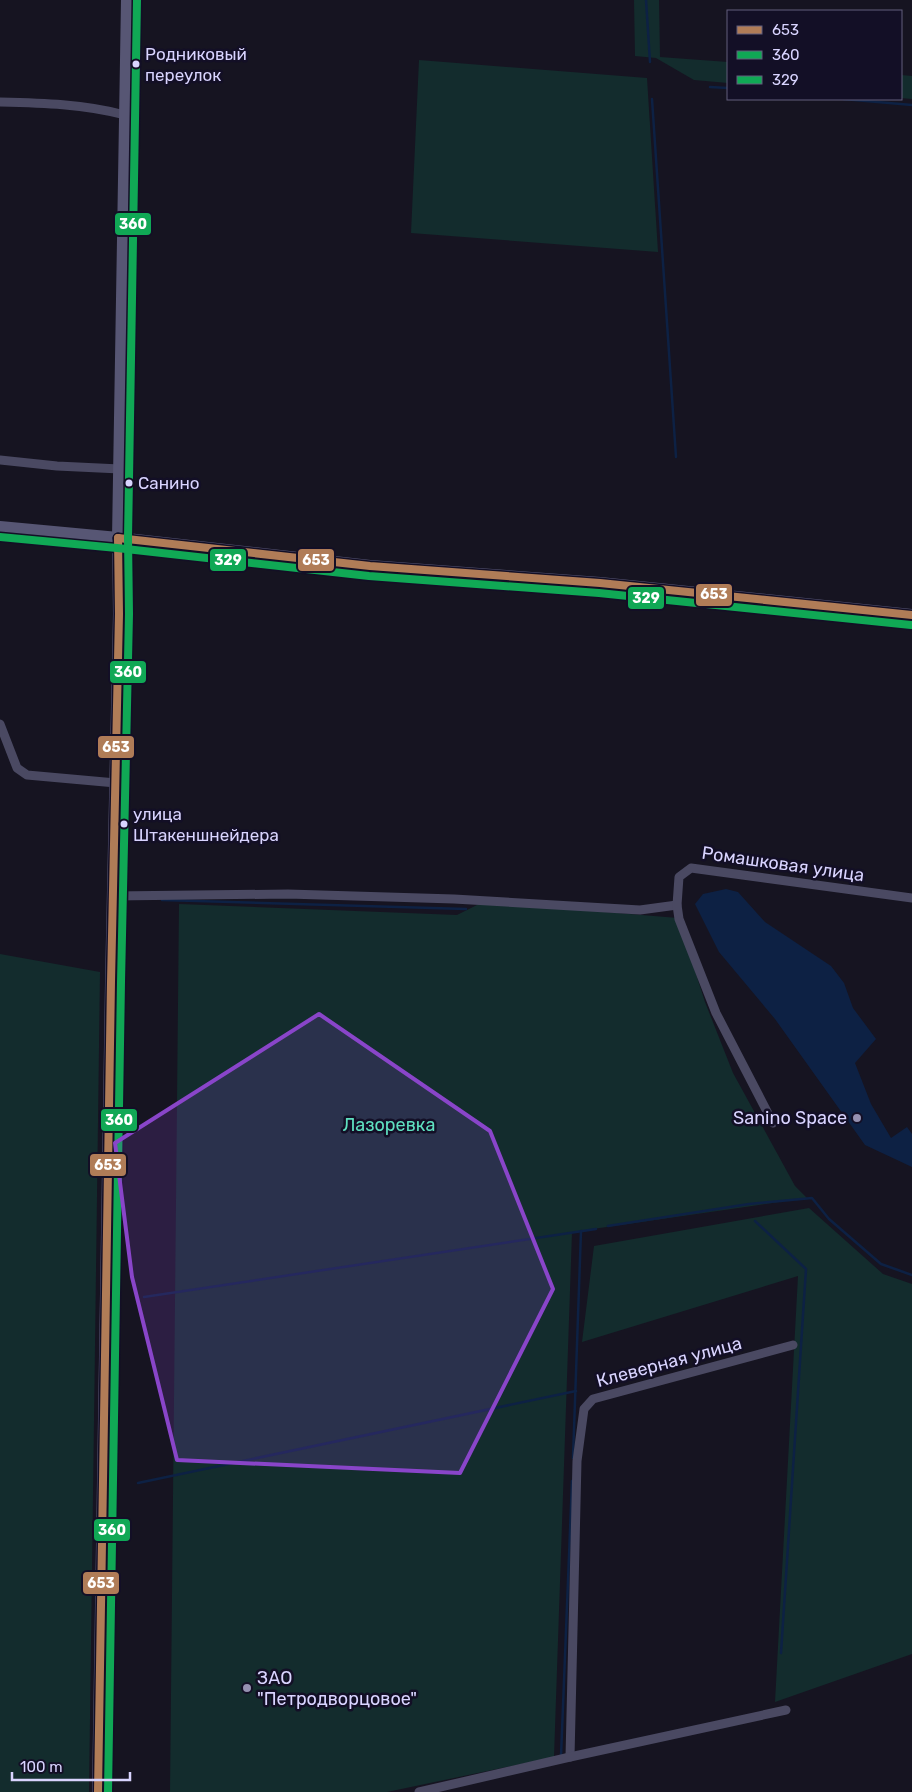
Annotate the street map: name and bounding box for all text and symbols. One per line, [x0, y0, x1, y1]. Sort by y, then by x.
legend [727, 10, 902, 100]
text: 653 [772, 21, 799, 39]
place label: Родниковый переулок [145, 44, 247, 85]
text: 360 [772, 46, 800, 64]
marker: Родниковый переулок [131, 59, 141, 69]
text: 329 [772, 71, 799, 89]
line badge: 360 [114, 212, 152, 236]
text: 360 [119, 216, 147, 233]
place label: Санино [138, 473, 200, 493]
marker: Санино [124, 478, 134, 488]
line badge: 329 [209, 548, 247, 572]
line badge: 653 [297, 548, 335, 572]
text: 329 [214, 552, 242, 569]
text: 653 [302, 552, 330, 569]
line badge: 653 [695, 583, 733, 607]
line badge: 329 [627, 586, 665, 610]
text: 653 [700, 586, 728, 603]
text: 329 [632, 590, 660, 607]
line badge: 360 [109, 660, 147, 684]
text: 360 [114, 664, 142, 681]
line badge: 653 [97, 735, 135, 759]
text: 653 [102, 739, 130, 756]
place label: улица Штакеншнейдера [133, 804, 279, 845]
marker: улица Штакеншнейдера [119, 819, 129, 829]
street label: Ромашковая улица [700, 842, 866, 886]
place label: Sanino Space [733, 1107, 847, 1129]
line badge: 360 [100, 1108, 138, 1132]
text: 360 [105, 1112, 133, 1129]
marker: Sanino Space [851, 1112, 863, 1124]
park label: Лазоревка [343, 1114, 435, 1136]
line badge: 653 [89, 1153, 127, 1177]
text: 653 [94, 1157, 122, 1174]
street label: Клеверная улица [594, 1332, 744, 1392]
line badge: 360 [93, 1518, 131, 1542]
text: 360 [98, 1522, 126, 1539]
line badge: 653 [82, 1571, 120, 1595]
text: 653 [87, 1575, 115, 1592]
place label: ЗАО "Петродворцовое" [257, 1667, 417, 1710]
marker: ЗАО "Петродворцовое" [241, 1682, 253, 1694]
scale bar [12, 1750, 130, 1782]
text: 100 m [20, 1758, 62, 1776]

